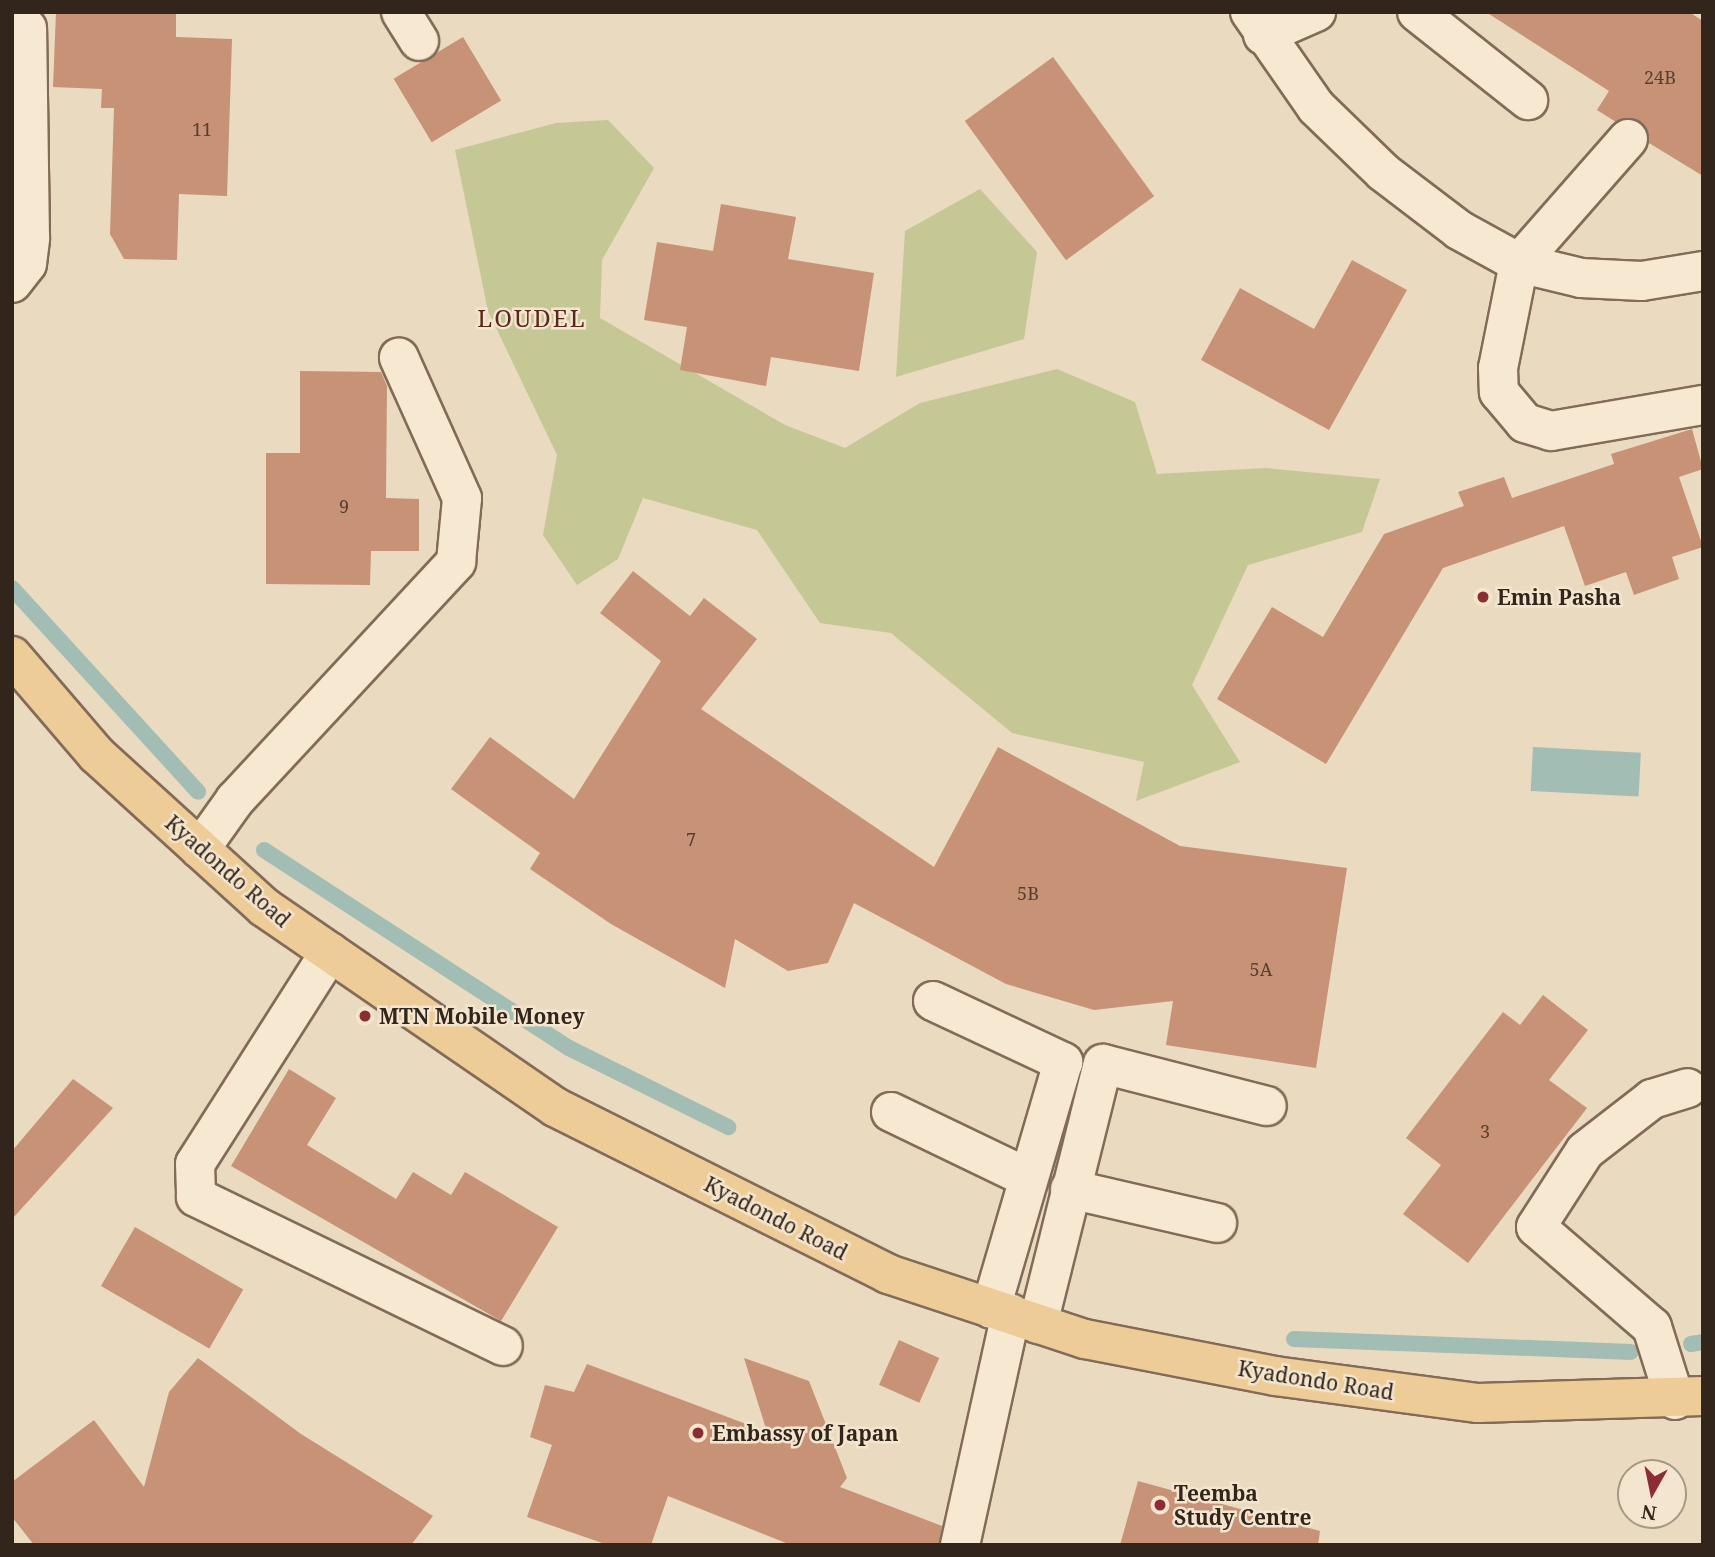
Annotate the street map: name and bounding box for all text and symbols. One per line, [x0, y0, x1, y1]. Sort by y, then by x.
house number: 24B [1644, 66, 1676, 88]
house number: 11 [192, 118, 212, 140]
district label: LOUDEL [478, 304, 586, 332]
house number: 9 [339, 495, 349, 517]
place label: Emin Pasha [1497, 584, 1621, 610]
marker: Emin Pasha [1475, 589, 1491, 605]
street label: Kyadondo Road [160, 810, 296, 932]
house number: 7 [686, 828, 696, 850]
house number: 5B [1017, 882, 1039, 904]
house number: 5A [1250, 958, 1272, 980]
place label: MTN Mobile Money [379, 1003, 585, 1029]
marker: MTN Mobile Money [357, 1008, 373, 1024]
house number: 3 [1480, 1120, 1490, 1142]
street label: Kyadondo Road [700, 1171, 852, 1265]
street label: Kyadondo Road [1236, 1355, 1396, 1405]
place label: Embassy of Japan [712, 1420, 898, 1446]
marker: Embassy of Japan [690, 1425, 706, 1441]
north arrow [1617, 1459, 1687, 1529]
place label: Teemba Study Centre [1174, 1480, 1311, 1530]
marker: Teemba Study Centre [1152, 1497, 1168, 1513]
text: N [1640, 1499, 1658, 1527]

